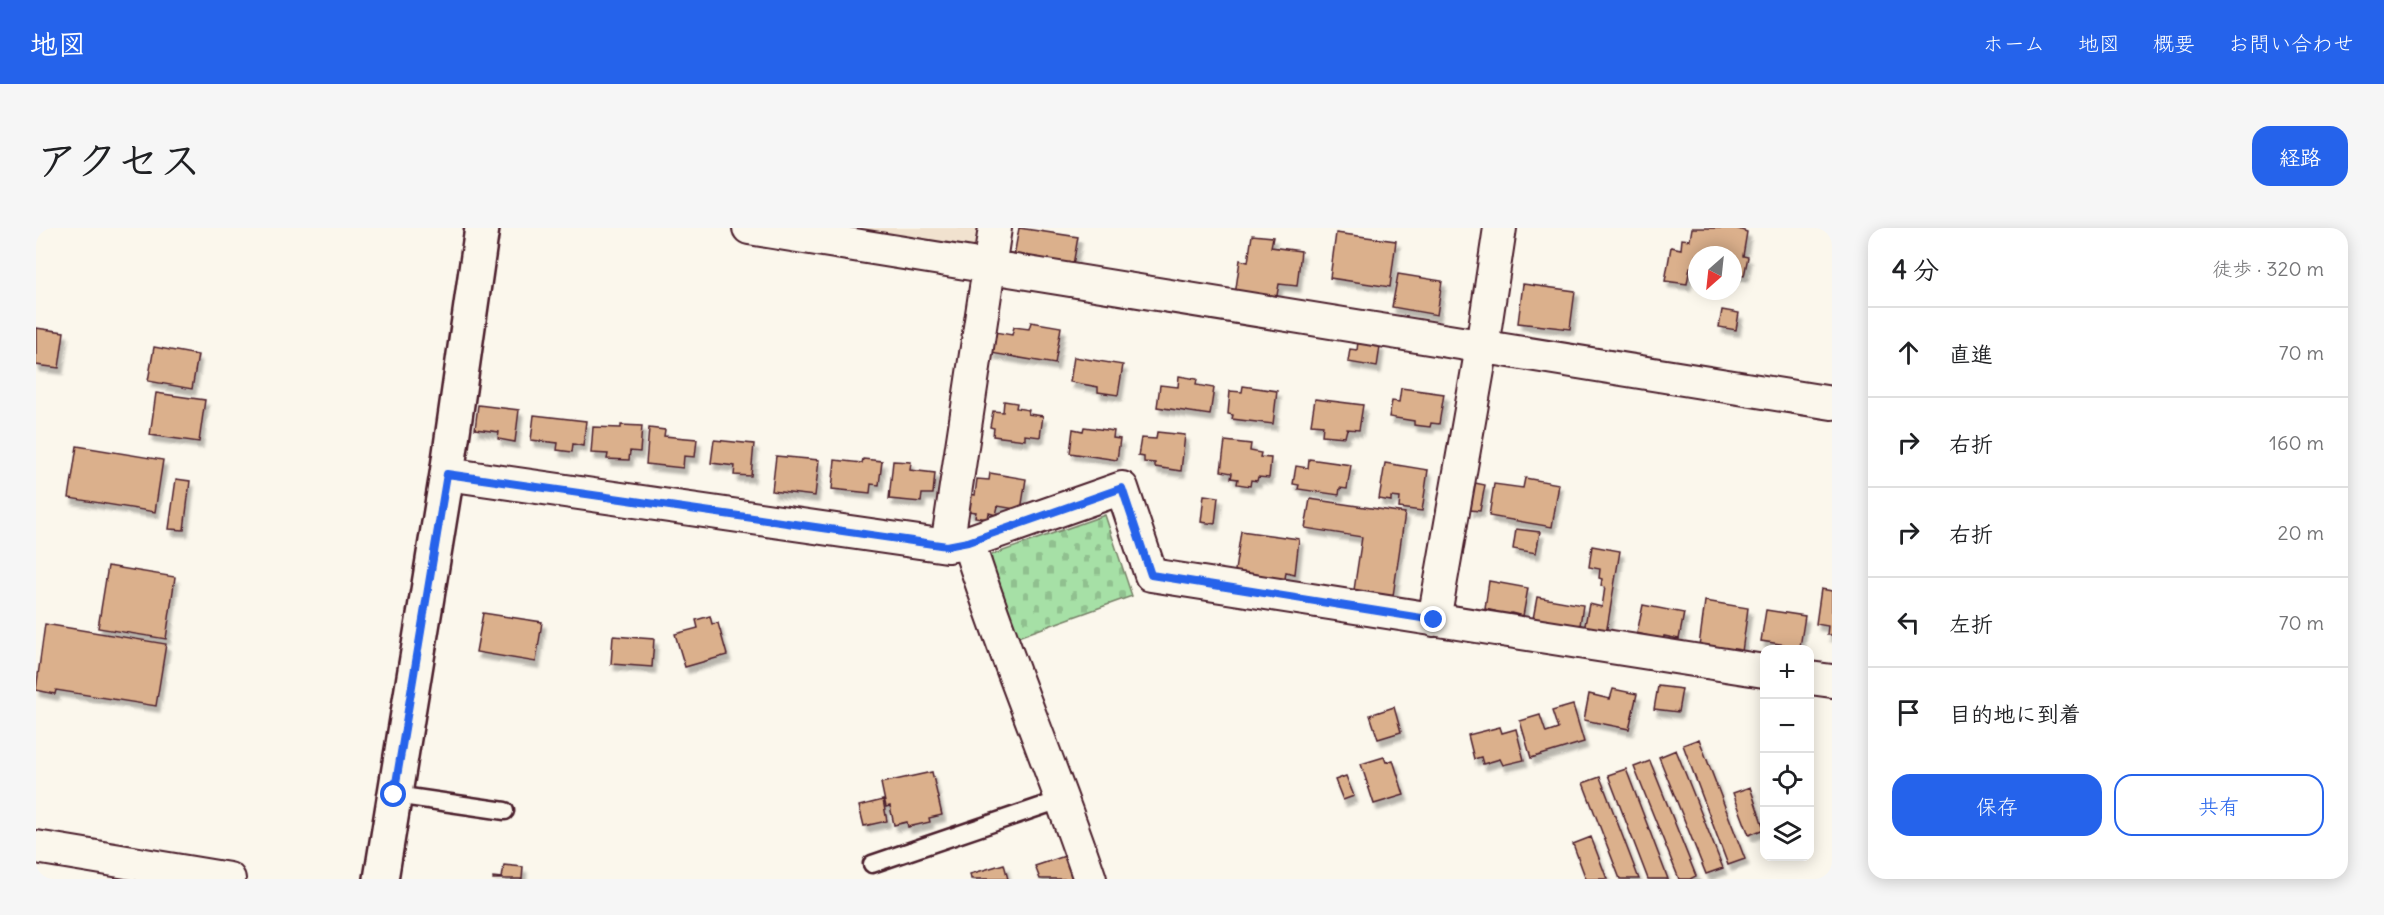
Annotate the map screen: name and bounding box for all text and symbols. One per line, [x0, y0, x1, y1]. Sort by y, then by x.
text: 地図 [30, 26, 86, 62]
text: ホーム [1983, 30, 2045, 57]
text: 地図 [2078, 30, 2120, 57]
text: 概要 [2153, 30, 2195, 57]
text: お問い合わせ [2228, 30, 2354, 57]
button: 経路 [2252, 126, 2348, 186]
text: アクセス [36, 134, 201, 186]
north arrow [1688, 246, 1742, 300]
text: 4 分 [1892, 253, 1939, 286]
text: 徒歩 · 320 m [2212, 256, 2324, 281]
icon: ahead [1892, 336, 1925, 369]
text: 直進 [1949, 340, 1993, 368]
text: 70 m [2279, 340, 2324, 365]
icon: right [1892, 426, 1925, 459]
text: 右折 [1949, 430, 1993, 458]
text: 160 m [2269, 430, 2324, 455]
icon: right [1892, 516, 1925, 549]
text: 右折 [1949, 520, 1993, 548]
text: 20 m [2278, 520, 2324, 545]
route end [1420, 606, 1446, 632]
icon: left [1892, 606, 1925, 639]
text: 左折 [1949, 610, 1993, 638]
text: 70 m [2279, 610, 2324, 635]
map controls [1760, 645, 1814, 861]
button: + [1760, 645, 1814, 699]
icon: arrive [1892, 696, 1925, 729]
button: − [1760, 699, 1814, 753]
text: 目的地に到着 [1949, 700, 2081, 728]
button: locate [1760, 753, 1814, 807]
button: 保存 [1892, 774, 2102, 836]
button: 共有 [2114, 774, 2324, 836]
route start [380, 781, 406, 807]
button: layers [1760, 807, 1814, 861]

